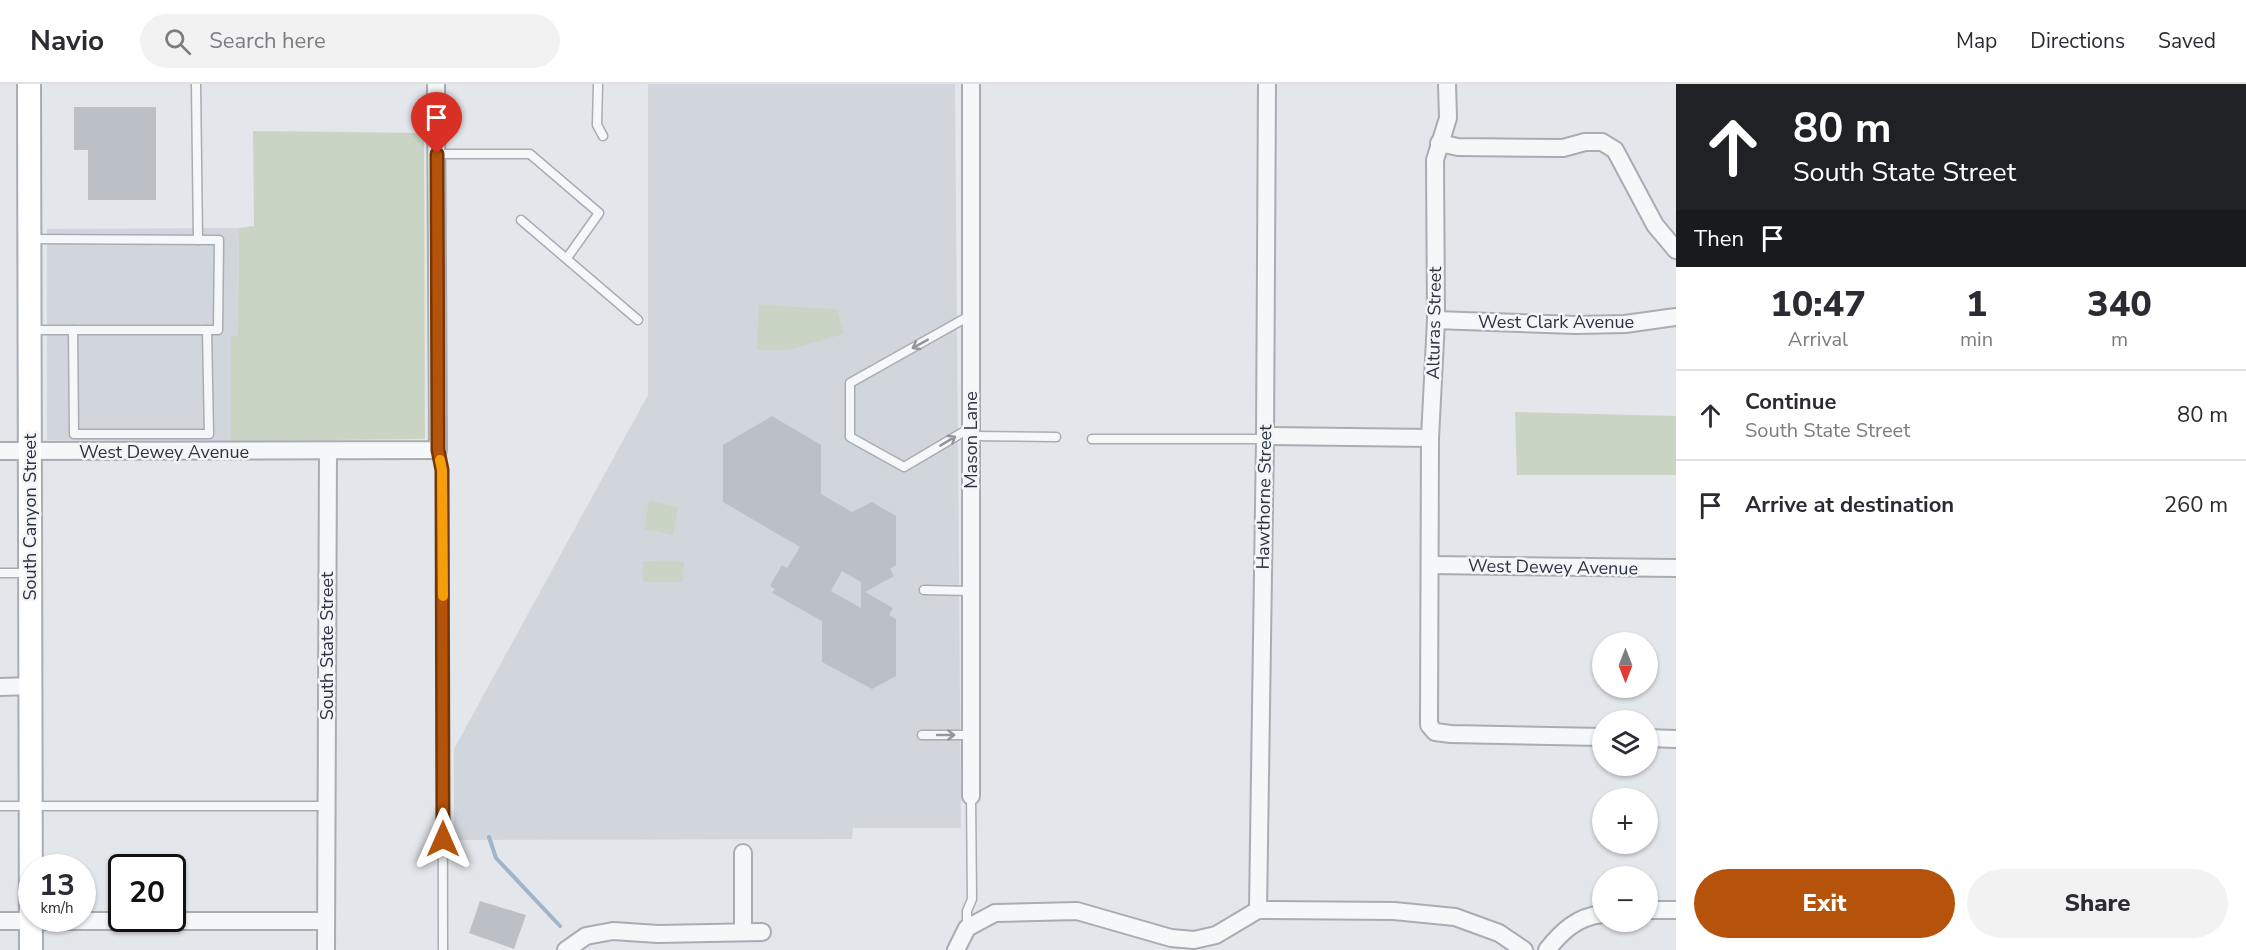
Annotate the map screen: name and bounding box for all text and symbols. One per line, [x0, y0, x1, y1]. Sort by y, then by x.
search box [140, 14, 560, 68]
text: Navio [30, 22, 104, 60]
icon: search [161, 25, 194, 58]
text: Search here [209, 26, 326, 56]
text: Map [1956, 27, 1997, 55]
text: Directions [2030, 27, 2125, 55]
text: Saved [2158, 27, 2216, 55]
pin [411, 92, 462, 154]
text: 80 m [1793, 100, 1892, 157]
icon: arrive [420, 101, 453, 134]
icon: ahead [1694, 108, 1772, 186]
text: South State Street [1793, 154, 2016, 191]
icon: arrive [1756, 222, 1789, 255]
text: Then [1694, 224, 1744, 254]
street label: Alturas Street [1421, 266, 1447, 380]
text: 10:47 [1770, 280, 1866, 329]
text: 1 [1966, 280, 1987, 329]
text: 340 [2087, 280, 2152, 329]
street label: West Clark Avenue [1478, 310, 1634, 334]
text: Arrival [1788, 326, 1848, 353]
text: min [1960, 326, 1993, 353]
text: m [2111, 326, 2128, 353]
one-way arrow [912, 338, 929, 350]
text: Continue [1745, 387, 1836, 417]
street label: Mason Lane [959, 391, 983, 489]
icon: ahead [1694, 399, 1727, 432]
text: 80 m [2177, 400, 2228, 430]
text: South State Street [1745, 417, 1910, 444]
street label: Hawthorne Street [1251, 424, 1277, 570]
street label: South Canyon Street [18, 433, 42, 600]
one-way arrow [939, 435, 956, 447]
street label: West Dewey Avenue [79, 440, 249, 464]
icon: arrive [1694, 489, 1727, 522]
text: Arrive at destination [1745, 490, 1954, 520]
text: 260 m [2164, 490, 2228, 520]
street label: West Dewey Avenue [1468, 554, 1638, 580]
street label: South State Street [315, 571, 339, 720]
north arrow [1592, 632, 1658, 698]
map controls [1592, 632, 1658, 932]
button: layers [1592, 710, 1658, 776]
one-way arrow [936, 729, 956, 741]
button: + [1592, 788, 1658, 854]
position arrow [411, 807, 475, 871]
speed limit sign: 20 [108, 854, 186, 932]
text: 13 [39, 865, 75, 906]
button: − [1592, 866, 1658, 932]
button: Exit [1694, 869, 1955, 938]
button: Share [1967, 869, 2228, 938]
text: km/h [40, 898, 74, 918]

